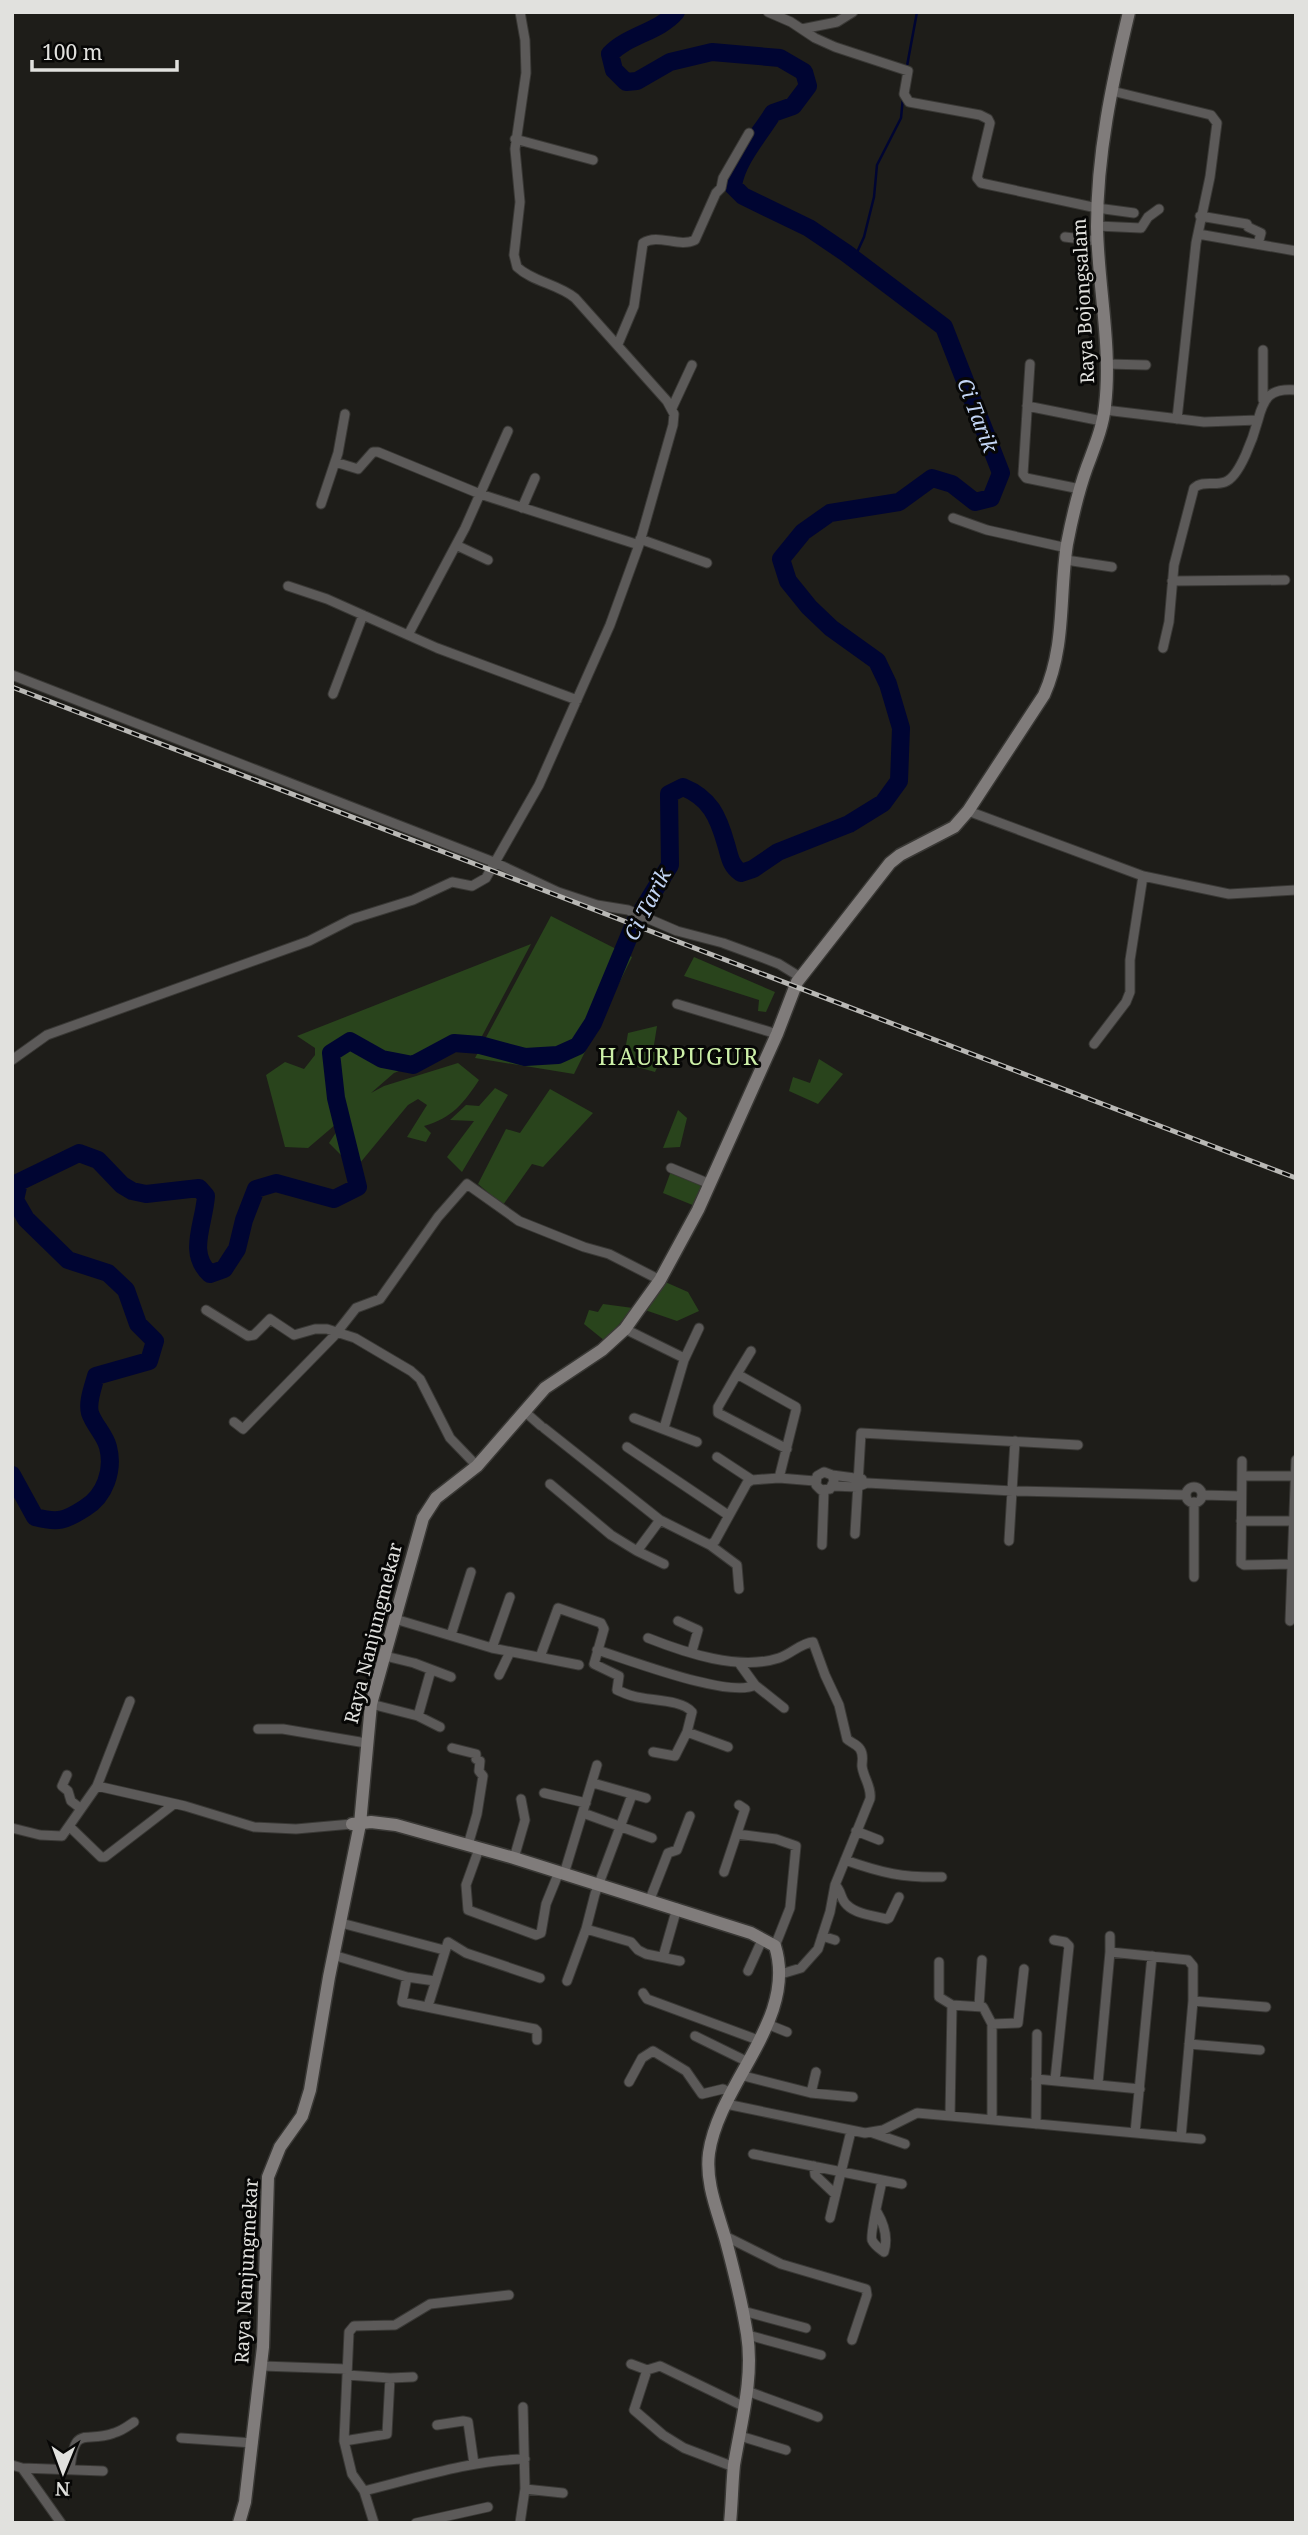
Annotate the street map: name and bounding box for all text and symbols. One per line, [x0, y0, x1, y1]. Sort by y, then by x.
scale bar [32, 28, 177, 72]
text: 100 m [42, 38, 103, 66]
street label: Raya Bojongsalam [1066, 218, 1100, 384]
water label: Ci Tarik [951, 374, 1005, 457]
water label: Ci Tarik [617, 862, 678, 945]
district label: HAURPUGUR [598, 1040, 760, 1072]
street label: Raya Nanjungmekar [338, 1540, 408, 1726]
street label: Raya Nanjungmekar [228, 2178, 264, 2364]
north arrow [28, 2437, 98, 2507]
text: N [55, 2476, 70, 2502]

